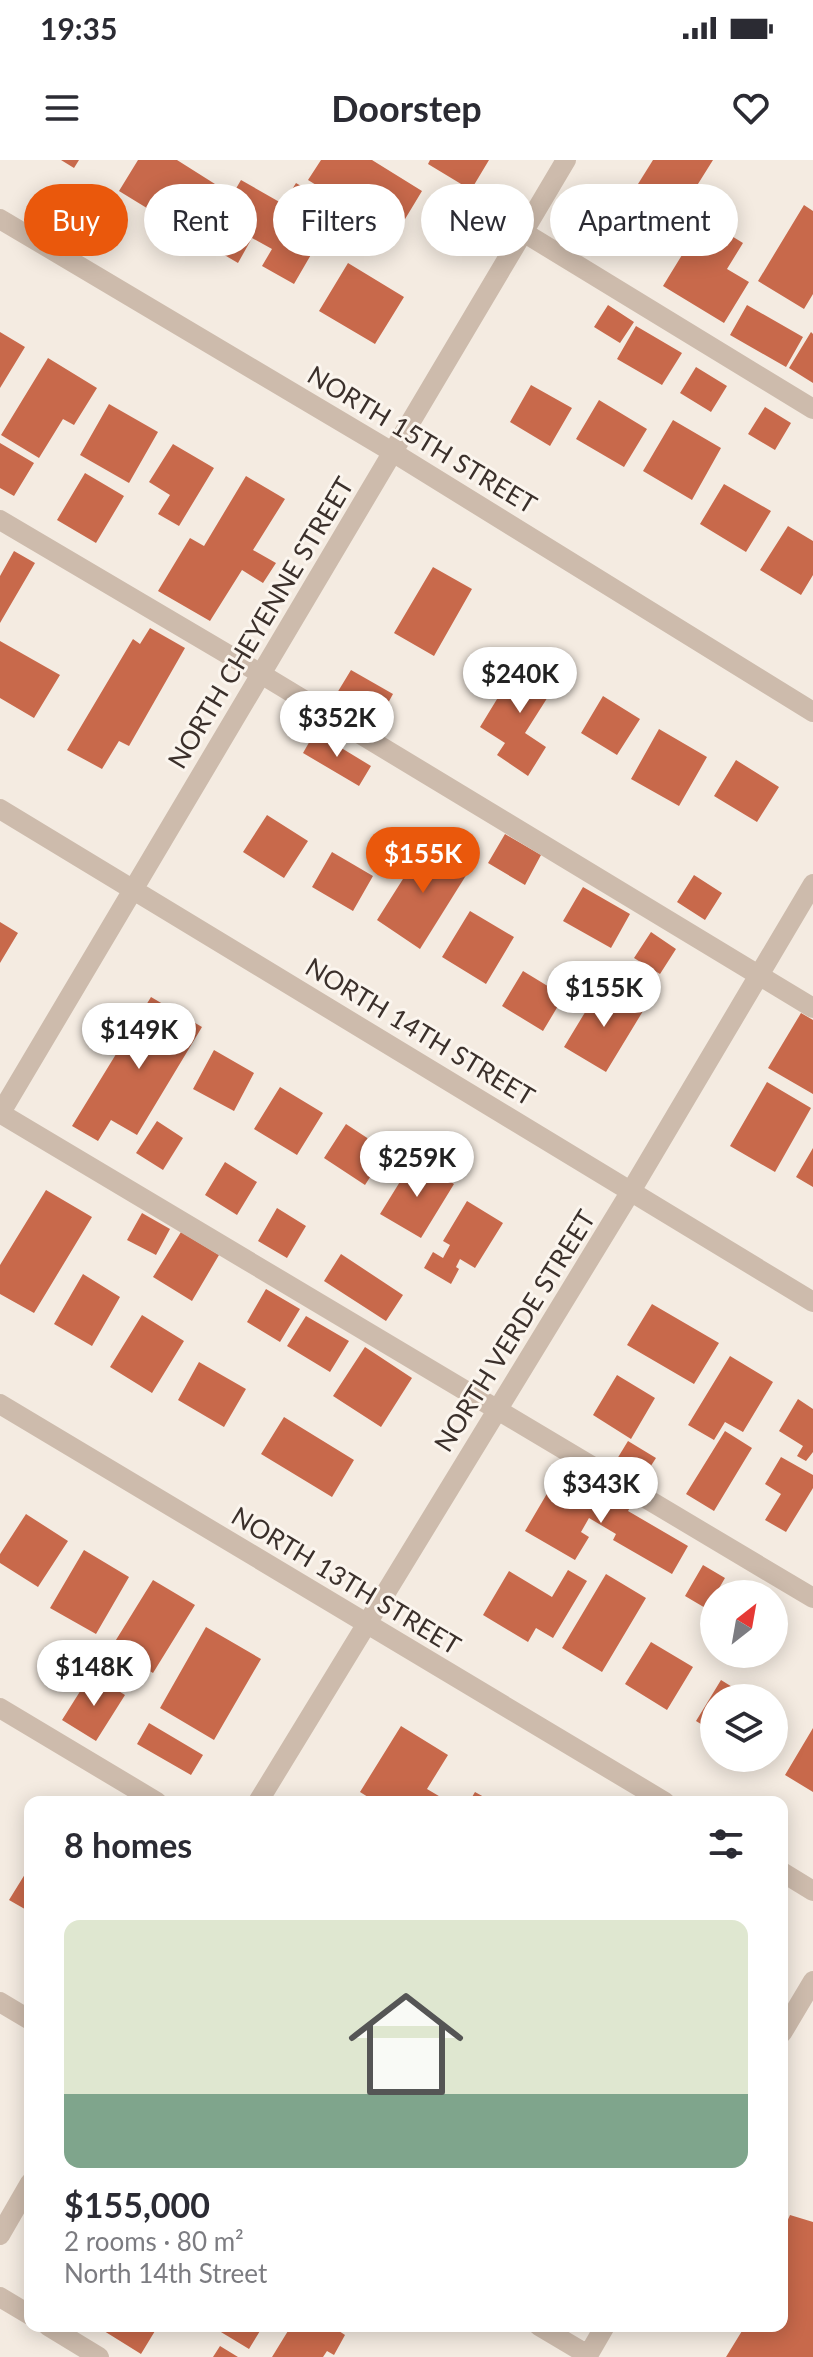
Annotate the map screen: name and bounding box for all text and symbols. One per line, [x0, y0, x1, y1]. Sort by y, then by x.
text: 19:35 [40, 10, 117, 46]
icon: menu [40, 86, 84, 130]
text: Doorstep [331, 86, 482, 130]
icon: heart [729, 86, 773, 130]
chip: Buy [24, 184, 128, 256]
chip: Rent [144, 184, 257, 256]
chip: Filters [273, 184, 405, 256]
chip: New [421, 184, 534, 256]
chip: Apartment [550, 184, 738, 256]
street label: NORTH 15TH STREET [302, 358, 543, 520]
street label: NORTH CHEYENNE STREET [160, 471, 360, 774]
pin: $240K [464, 647, 576, 715]
text: $240K [481, 657, 559, 689]
pin: $352K [281, 691, 393, 759]
text: $352K [298, 701, 376, 733]
pin: $155K [367, 827, 479, 895]
text: $155K [384, 837, 462, 869]
street label: NORTH 14TH STREET [300, 950, 541, 1112]
pin: $155K [548, 961, 660, 1029]
text: $155K [565, 971, 643, 1003]
pin: $149K [83, 1003, 195, 1071]
text: $149K [100, 1013, 178, 1045]
pin: $259K [361, 1131, 473, 1199]
text: $259K [378, 1141, 456, 1173]
street label: NORTH VERDE STREET [427, 1204, 602, 1457]
pin: $343K [545, 1457, 657, 1525]
text: $343K [562, 1467, 640, 1499]
street label: NORTH 13TH STREET [226, 1499, 467, 1661]
north arrow [700, 1580, 788, 1668]
map controls [700, 1580, 788, 1772]
pin: $148K [38, 1640, 150, 1708]
text: $148K [55, 1650, 133, 1682]
button: layers [700, 1684, 788, 1772]
icon: filters [704, 1822, 748, 1866]
text: 8 homes [64, 1824, 192, 1865]
icon: home [334, 1972, 478, 2116]
text: $155,000 [64, 2184, 210, 2225]
text: 2 rooms · 80 m² [64, 2225, 244, 2257]
text: North 14th Street [64, 2257, 267, 2289]

